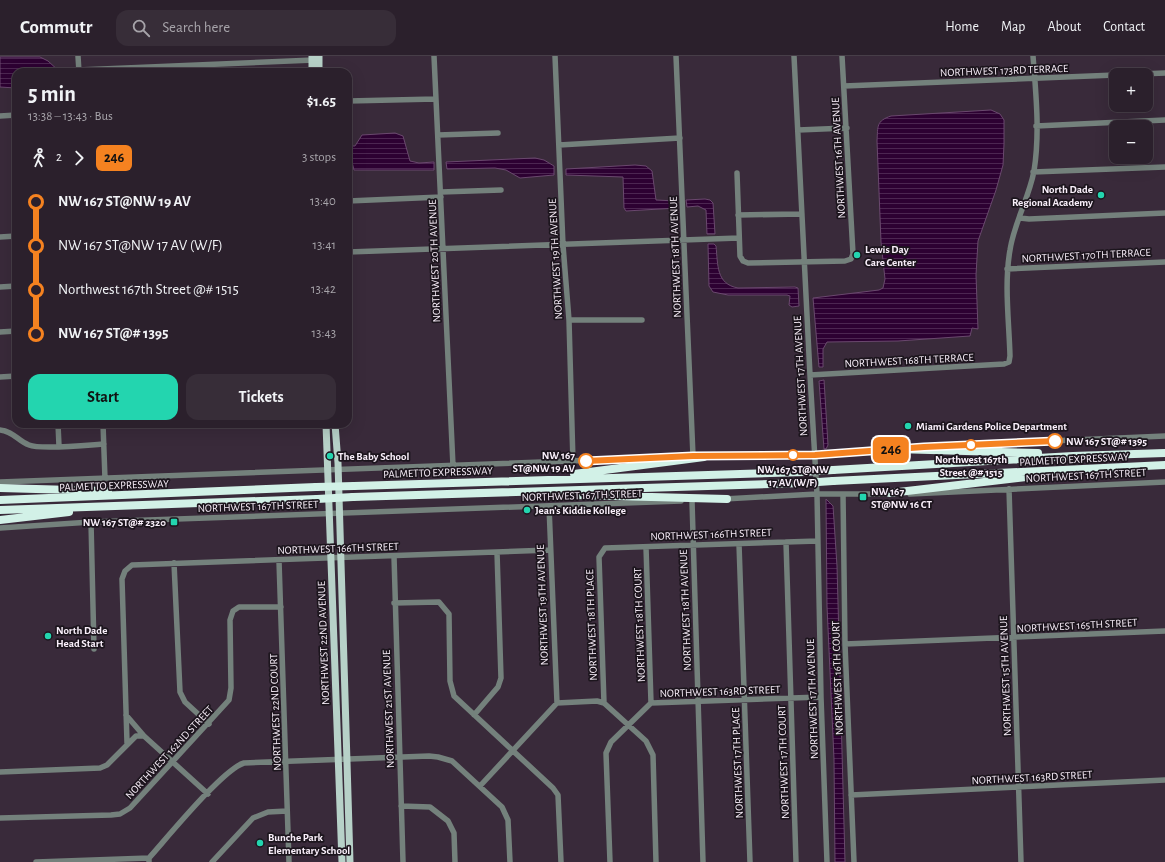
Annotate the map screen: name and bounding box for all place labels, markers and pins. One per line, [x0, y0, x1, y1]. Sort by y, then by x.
place label: North Dade Regional Academy [1012, 184, 1093, 208]
marker: North Dade Regional Academy [1096, 190, 1106, 200]
place label: Lewis Day Care Center [865, 244, 916, 268]
marker: Lewis Day Care Center [852, 250, 862, 260]
marker: Miami Gardens Police Department [903, 421, 913, 431]
place label: Miami Gardens Police Department [916, 421, 1067, 432]
marker: NW 167 ST@# 1395 [1047, 433, 1063, 449]
place label: NW 167 ST@# 1395 [1066, 436, 1147, 447]
marker: Northwest 167th Street @# 1515 [965, 439, 977, 451]
marker: NW 167 ST@NW 17 AV (W/F) [787, 449, 799, 461]
place label: NW 167 ST@NW 19 AV [512, 450, 576, 474]
marker: The Baby School [325, 451, 335, 461]
place label: The Baby School [338, 451, 409, 462]
marker: NW 167 ST@NW 19 AV [578, 453, 594, 469]
place label: Northwest 167th Street @# 1515 [935, 454, 1007, 478]
place label: NW 167 ST@NW 17 AV (W/F) [757, 464, 829, 488]
place label: NW 167 ST@NW 16 CT [871, 486, 933, 510]
marker: NW 167 ST@NW 16 CT [858, 492, 868, 502]
marker: Jean's Kiddie Kollege [522, 505, 532, 515]
place label: Jean's Kiddie Kollege [535, 505, 626, 516]
place label: NW 167 ST@# 2320 [83, 517, 166, 528]
marker: NW 167 ST@# 2320 [169, 517, 179, 527]
place label: North Dade Head Start [56, 625, 107, 649]
marker: North Dade Head Start [43, 631, 53, 641]
place label: Bunche Park Elementary School [268, 832, 350, 856]
marker: Bunche Park Elementary School [255, 838, 265, 848]

